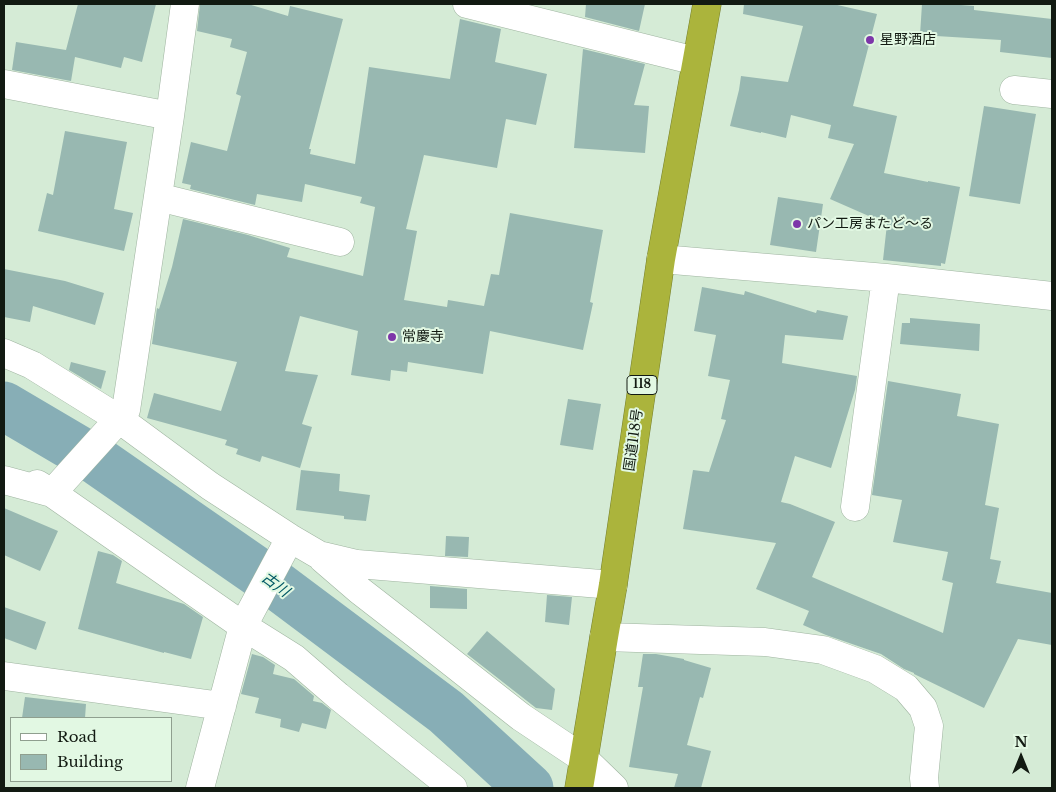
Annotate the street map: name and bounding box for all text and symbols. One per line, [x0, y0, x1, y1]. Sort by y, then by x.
place label: 星野酒店 [880, 32, 936, 48]
marker: 星野酒店 [864, 34, 876, 46]
place label: パン工房またど～る [807, 216, 933, 232]
marker: パン工房またど～る [791, 218, 803, 230]
place label: 常慶寺 [402, 329, 444, 345]
marker: 常慶寺 [386, 331, 398, 343]
road number: 118 [627, 376, 657, 394]
street label: 国道118号 [621, 408, 647, 472]
water label: 古川 [258, 569, 292, 601]
legend [10, 717, 172, 782]
text: Road [57, 727, 97, 746]
north arrow [996, 732, 1046, 782]
text: N [1014, 733, 1028, 751]
text: Building [57, 752, 123, 771]

